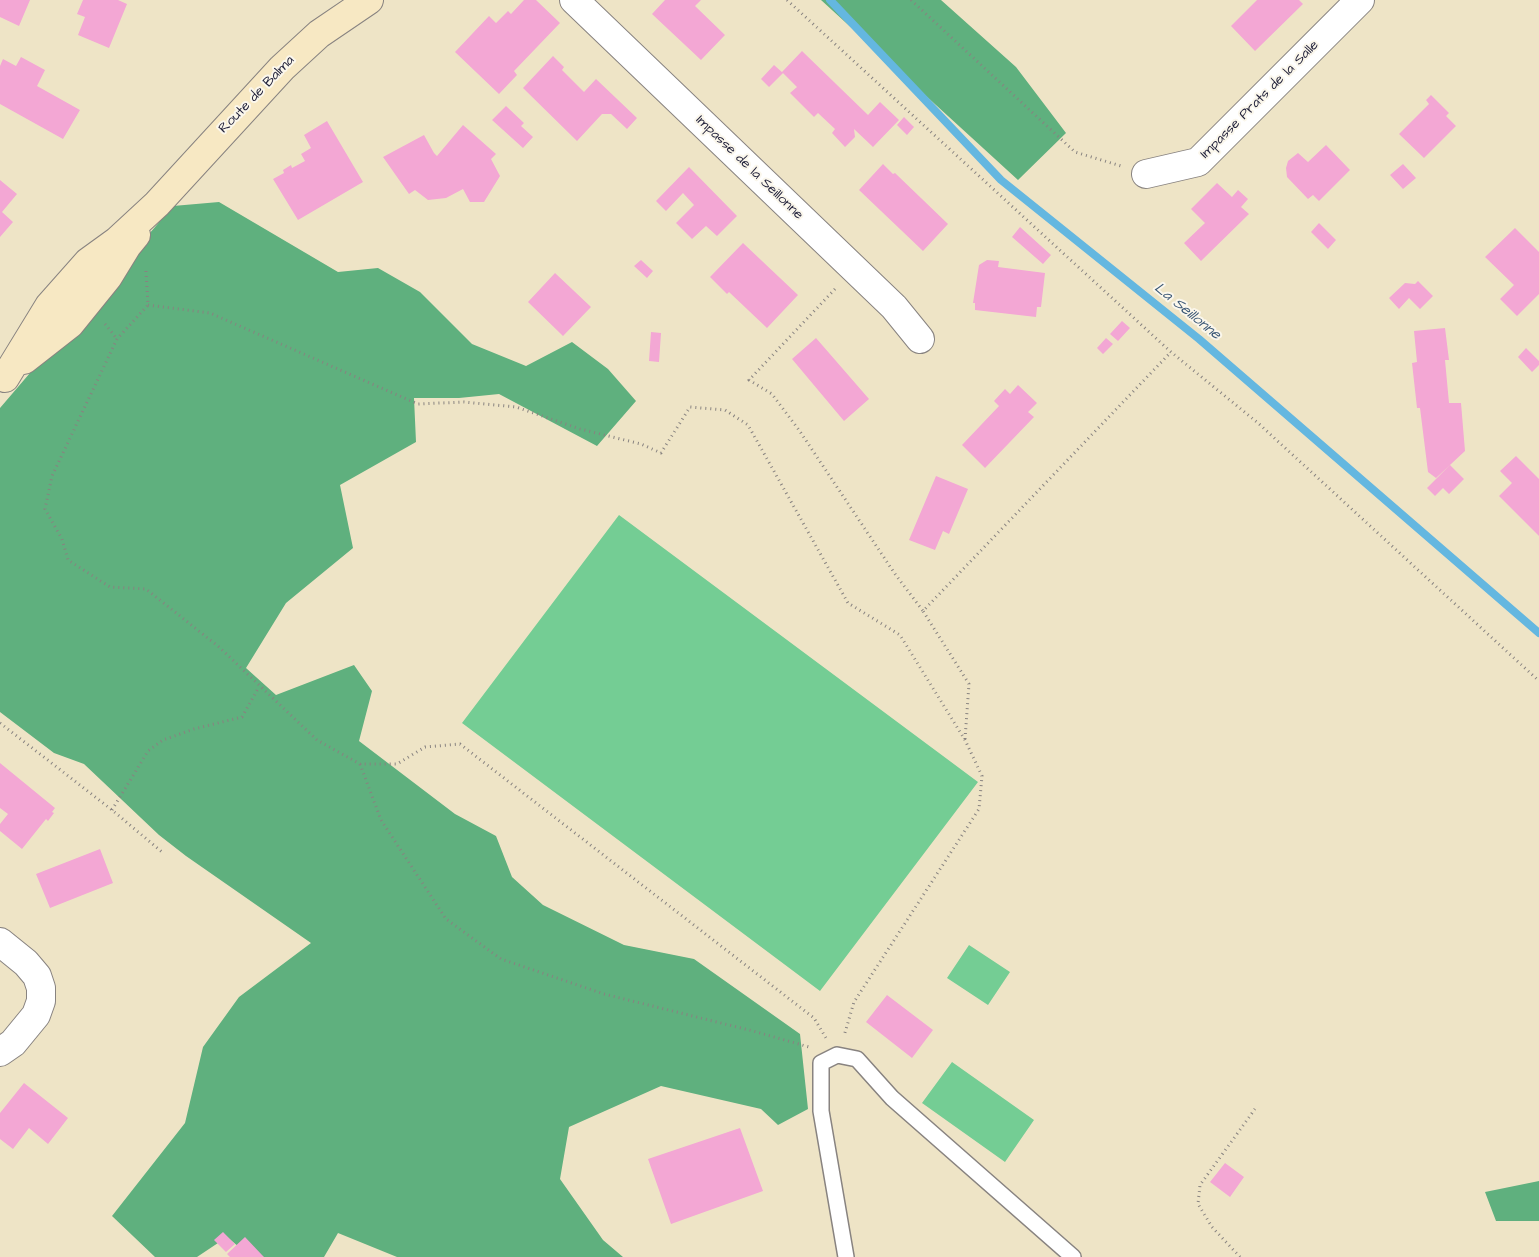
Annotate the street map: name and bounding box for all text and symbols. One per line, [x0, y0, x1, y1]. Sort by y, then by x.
street label: Impasse Prats de la Salle [1197, 37, 1323, 163]
street label: Route de Balma [216, 53, 298, 137]
street label: Impasse de la Seillonne [692, 112, 806, 224]
water label: La Seillonne [1150, 280, 1224, 344]

